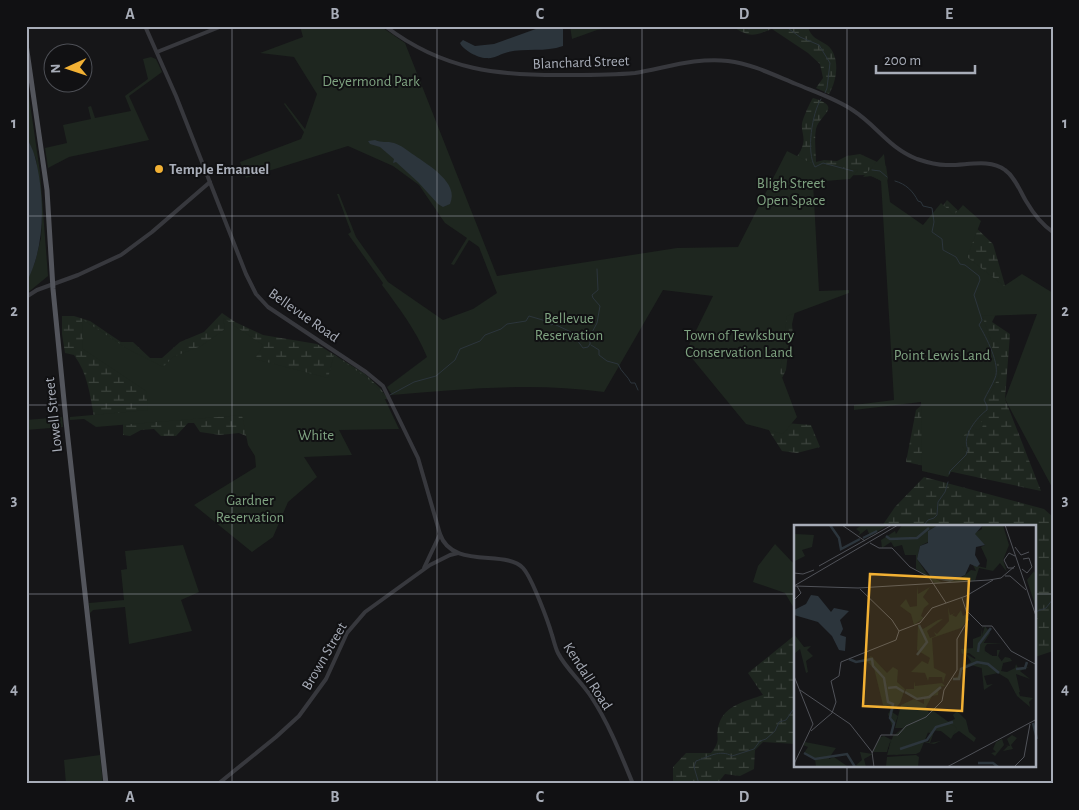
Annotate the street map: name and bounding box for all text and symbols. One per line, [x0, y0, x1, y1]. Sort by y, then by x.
text: A [125, 6, 135, 22]
text: B [330, 6, 340, 22]
text: C [536, 6, 545, 22]
text: D [739, 6, 750, 22]
text: E [945, 6, 953, 22]
north arrow [42, 42, 92, 92]
scale bar [876, 42, 975, 74]
street label: Blanchard Street [532, 53, 630, 72]
text: 200 m [884, 53, 921, 68]
text: N [49, 63, 63, 74]
park label: Deyermond Park [322, 74, 420, 89]
text: 1 [11, 115, 17, 131]
text: 1 [1062, 115, 1068, 131]
place label: Temple Emanuel [169, 162, 269, 177]
marker: Temple Emanuel [153, 163, 165, 175]
park label: Bligh Street Open Space [757, 176, 825, 208]
street label: Bellevue Road [266, 286, 342, 345]
text: 2 [10, 303, 18, 319]
text: 2 [1061, 303, 1069, 319]
park label: Bellevue Reservation [535, 311, 603, 343]
park label: Town of Tewksbury Conservation Land [684, 328, 795, 360]
park label: Point Lewis Land [894, 348, 990, 363]
street label: Lowell Street [42, 377, 65, 453]
park label: White [298, 428, 334, 443]
text: 3 [11, 492, 18, 508]
text: 3 [1062, 492, 1069, 508]
park label: Gardner Reservation [216, 493, 284, 525]
inset map [794, 525, 1036, 768]
street label: Brown Street [299, 620, 350, 693]
street label: Kendall Road [560, 640, 615, 713]
text: 4 [10, 681, 18, 697]
text: 4 [1061, 681, 1069, 697]
text: A [125, 789, 135, 805]
text: B [330, 789, 340, 805]
text: C [536, 789, 545, 805]
text: D [739, 789, 750, 805]
text: E [945, 789, 953, 805]

